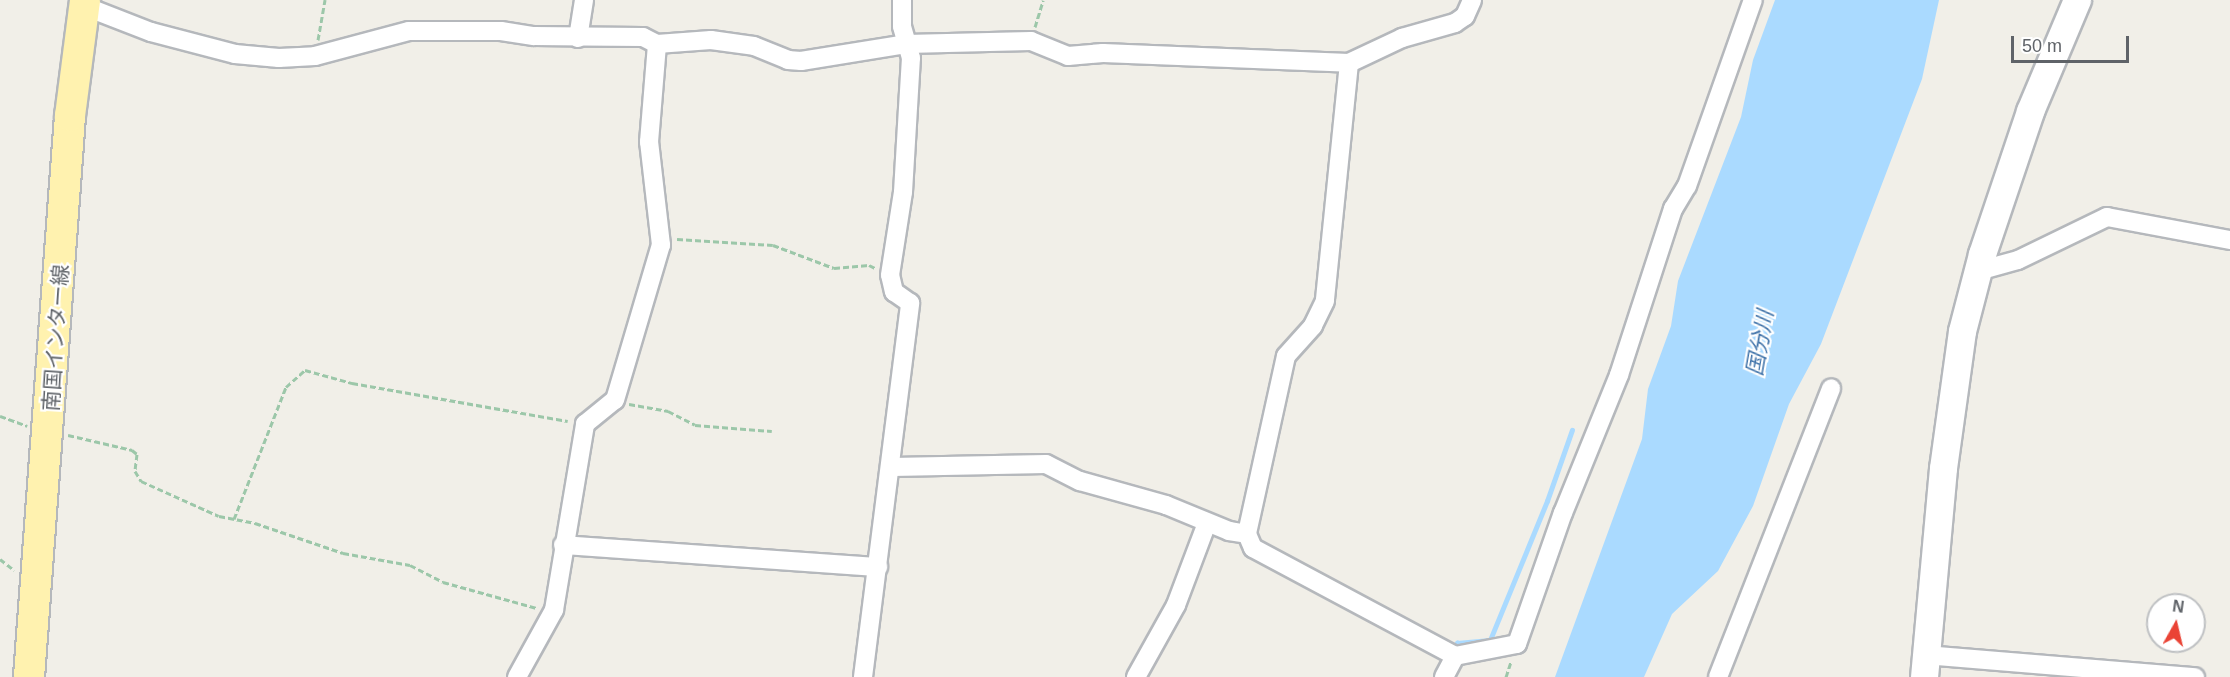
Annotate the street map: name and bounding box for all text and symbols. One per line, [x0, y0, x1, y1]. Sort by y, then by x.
scale bar [2014, 24, 2132, 62]
text: 50 m [2022, 36, 2062, 56]
street label: 南国インター線 [38, 264, 74, 412]
water label: 国分川 [1741, 308, 1779, 378]
north arrow [2146, 593, 2206, 653]
text: N [2171, 597, 2185, 616]

